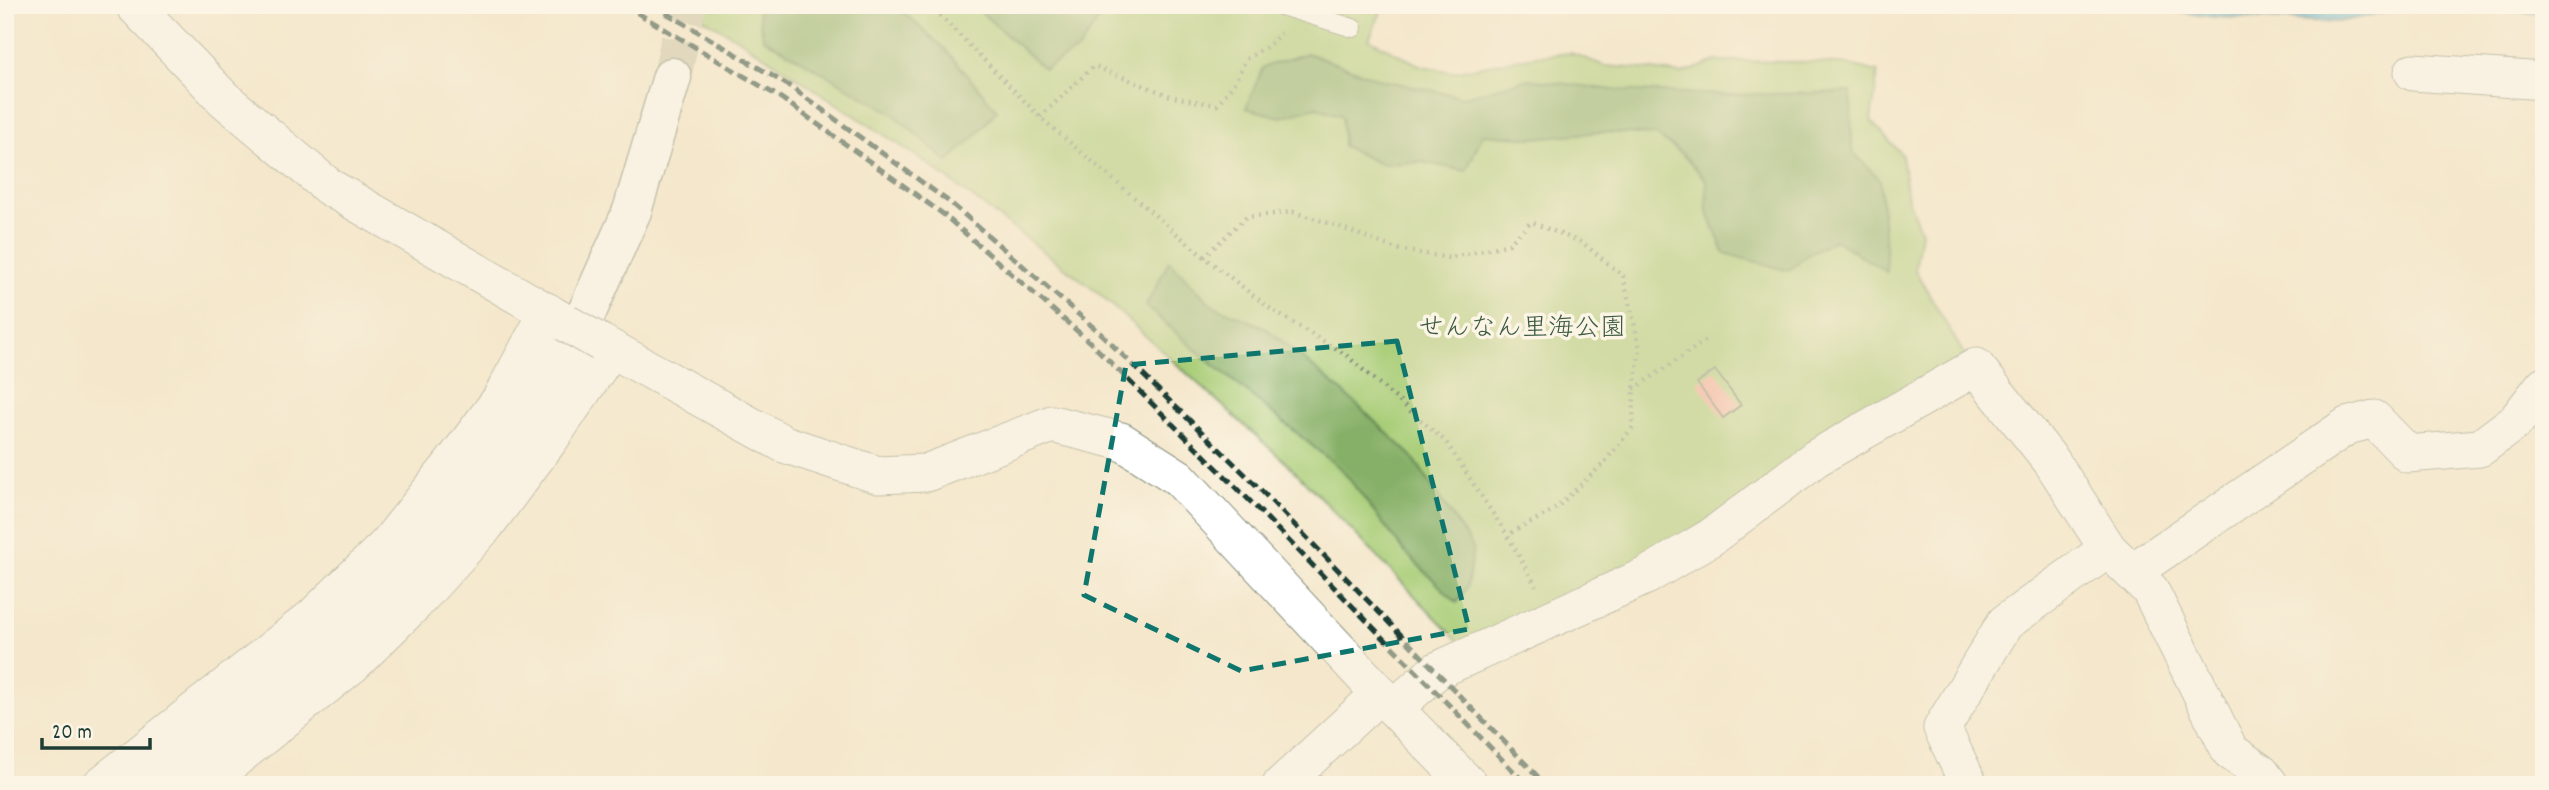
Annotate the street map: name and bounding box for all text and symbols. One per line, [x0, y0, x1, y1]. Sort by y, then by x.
park label: せんなん里海公園 [1418, 311, 1626, 348]
scale bar [42, 706, 150, 750]
text: 20 m [52, 719, 92, 749]

